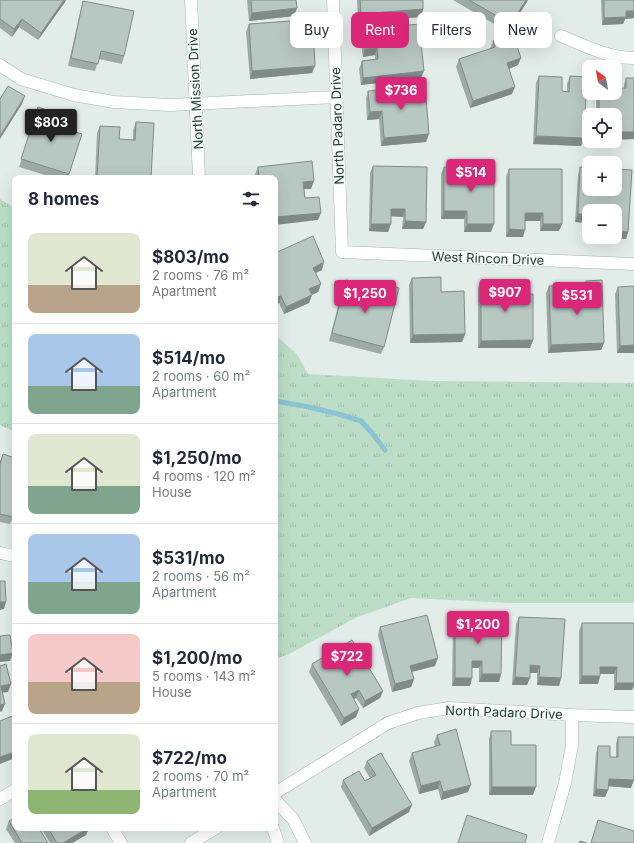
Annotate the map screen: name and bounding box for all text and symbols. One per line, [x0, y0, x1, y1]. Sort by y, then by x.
chip: Buy [290, 12, 343, 48]
chip: Rent [351, 12, 409, 48]
chip: Filters [417, 12, 486, 48]
chip: New [494, 12, 552, 48]
street label: North Mission Drive [184, 28, 206, 150]
north arrow [582, 60, 622, 100]
map controls [582, 60, 622, 244]
street label: North Padaro Drive [327, 67, 347, 185]
pin: $736 [377, 77, 425, 111]
text: $736 [385, 82, 417, 98]
button: locate [582, 108, 622, 148]
pin: $803 [27, 109, 75, 143]
text: $803 [34, 114, 68, 130]
button: + [582, 156, 622, 196]
pin: $514 [447, 159, 495, 193]
text: $514 [455, 164, 487, 180]
icon: filters [240, 188, 262, 210]
text: 8 homes [28, 189, 99, 209]
button: − [582, 204, 622, 244]
text: $803/mo [152, 247, 229, 267]
street label: West Rincon Drive [431, 248, 545, 268]
icon: home [60, 249, 108, 297]
text: 2 rooms · 76 m² [152, 267, 249, 283]
pin: $907 [481, 279, 529, 313]
pin: $1,250 [332, 280, 398, 314]
pin: $531 [553, 282, 601, 316]
text: Apartment [152, 283, 217, 299]
text: $907 [488, 284, 522, 300]
text: $1,250 [343, 285, 387, 301]
text: $531 [562, 287, 592, 303]
text: $514/mo [152, 348, 225, 368]
icon: home [60, 350, 108, 398]
text: 2 rooms · 60 m² [152, 368, 250, 384]
text: Apartment [152, 384, 217, 400]
text: $1,250/mo [152, 448, 242, 468]
icon: home [60, 450, 108, 498]
text: 4 rooms · 120 m² [152, 468, 256, 484]
text: House [152, 484, 192, 500]
text: $531/mo [152, 548, 225, 568]
icon: home [60, 550, 108, 598]
text: 2 rooms · 56 m² [152, 568, 250, 584]
text: Apartment [152, 584, 217, 600]
pin: $1,200 [445, 611, 511, 645]
text: $1,200 [456, 616, 500, 632]
pin: $722 [323, 643, 371, 677]
text: $1,200/mo [152, 648, 242, 668]
text: $722 [331, 648, 363, 664]
icon: home [60, 650, 108, 698]
text: 5 rooms · 143 m² [152, 668, 256, 684]
text: House [152, 684, 192, 700]
street label: North Padaro Drive [445, 702, 563, 722]
text: $722/mo [152, 748, 227, 768]
icon: home [60, 750, 108, 798]
text: 2 rooms · 70 m² [152, 768, 249, 784]
text: Apartment [152, 784, 217, 800]

